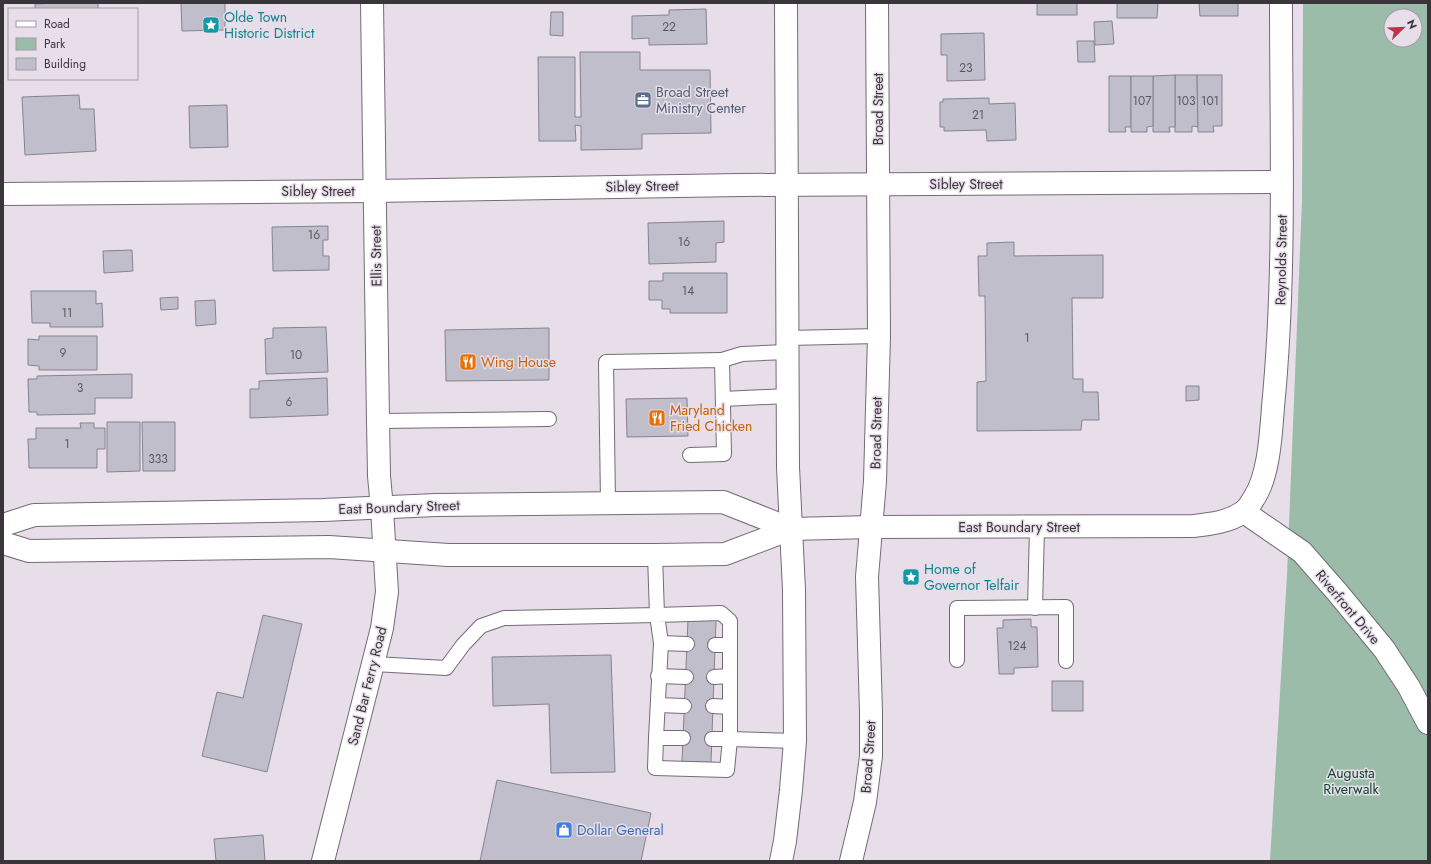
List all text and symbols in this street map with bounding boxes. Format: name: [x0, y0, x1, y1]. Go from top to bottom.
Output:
place label: Olde Town Historic District: [224, 7, 315, 43]
legend: [8, 8, 138, 80]
north arrow: [1383, 8, 1423, 48]
text: Road: [44, 15, 70, 33]
place icon: Olde Town Historic District: [201, 15, 221, 35]
text: N: [1403, 17, 1421, 31]
house number: 22: [662, 18, 676, 36]
text: Park: [44, 35, 66, 53]
text: Building: [44, 55, 86, 73]
house number: 23: [959, 59, 973, 77]
street label: Broad Street: [868, 72, 888, 145]
place label: Broad Street Ministry Center: [656, 82, 746, 118]
office icon: Broad Street Ministry Center: [633, 90, 653, 110]
house number: 107: [1133, 92, 1152, 110]
house number: 103: [1176, 92, 1196, 110]
house number: 101: [1201, 92, 1219, 110]
house number: 21: [972, 106, 984, 124]
street label: Sibley Street: [929, 174, 1003, 194]
street label: Sibley Street: [605, 175, 679, 197]
street label: Sibley Street: [281, 181, 355, 201]
street label: Reynolds Street: [1270, 214, 1292, 305]
street label: Ellis Street: [365, 225, 387, 287]
house number: 16: [308, 226, 320, 244]
house number: 16: [678, 233, 690, 251]
house number: 14: [682, 282, 694, 300]
house number: 11: [62, 304, 72, 322]
house number: 1: [1024, 329, 1030, 347]
house number: 9: [60, 344, 67, 362]
house number: 10: [290, 346, 302, 364]
restaurant icon: Wing House: [458, 352, 478, 372]
place label: Wing House: [481, 352, 556, 372]
house number: 3: [77, 379, 84, 397]
house number: 6: [286, 393, 293, 411]
street label: Broad Street: [865, 396, 887, 469]
place label: Maryland Fried Chicken: [670, 400, 752, 436]
restaurant icon: Maryland Fried Chicken: [647, 408, 667, 428]
house number: 1: [64, 435, 70, 453]
house number: 333: [148, 450, 168, 468]
street label: East Boundary Street: [338, 495, 461, 519]
street label: East Boundary Street: [958, 517, 1080, 537]
place label: Home of Governor Telfair: [924, 559, 1019, 595]
street label: Riverfront Drive: [1311, 565, 1385, 649]
place icon: Home of Governor Telfair: [901, 567, 921, 587]
street label: Sand Bar Ferry Road: [343, 624, 391, 748]
house number: 124: [1007, 637, 1027, 655]
street label: Broad Street: [856, 720, 881, 794]
park label: Augusta Riverwalk: [1323, 763, 1380, 799]
shop icon: Dollar General: [554, 820, 574, 840]
place label: Dollar General: [577, 820, 664, 840]

